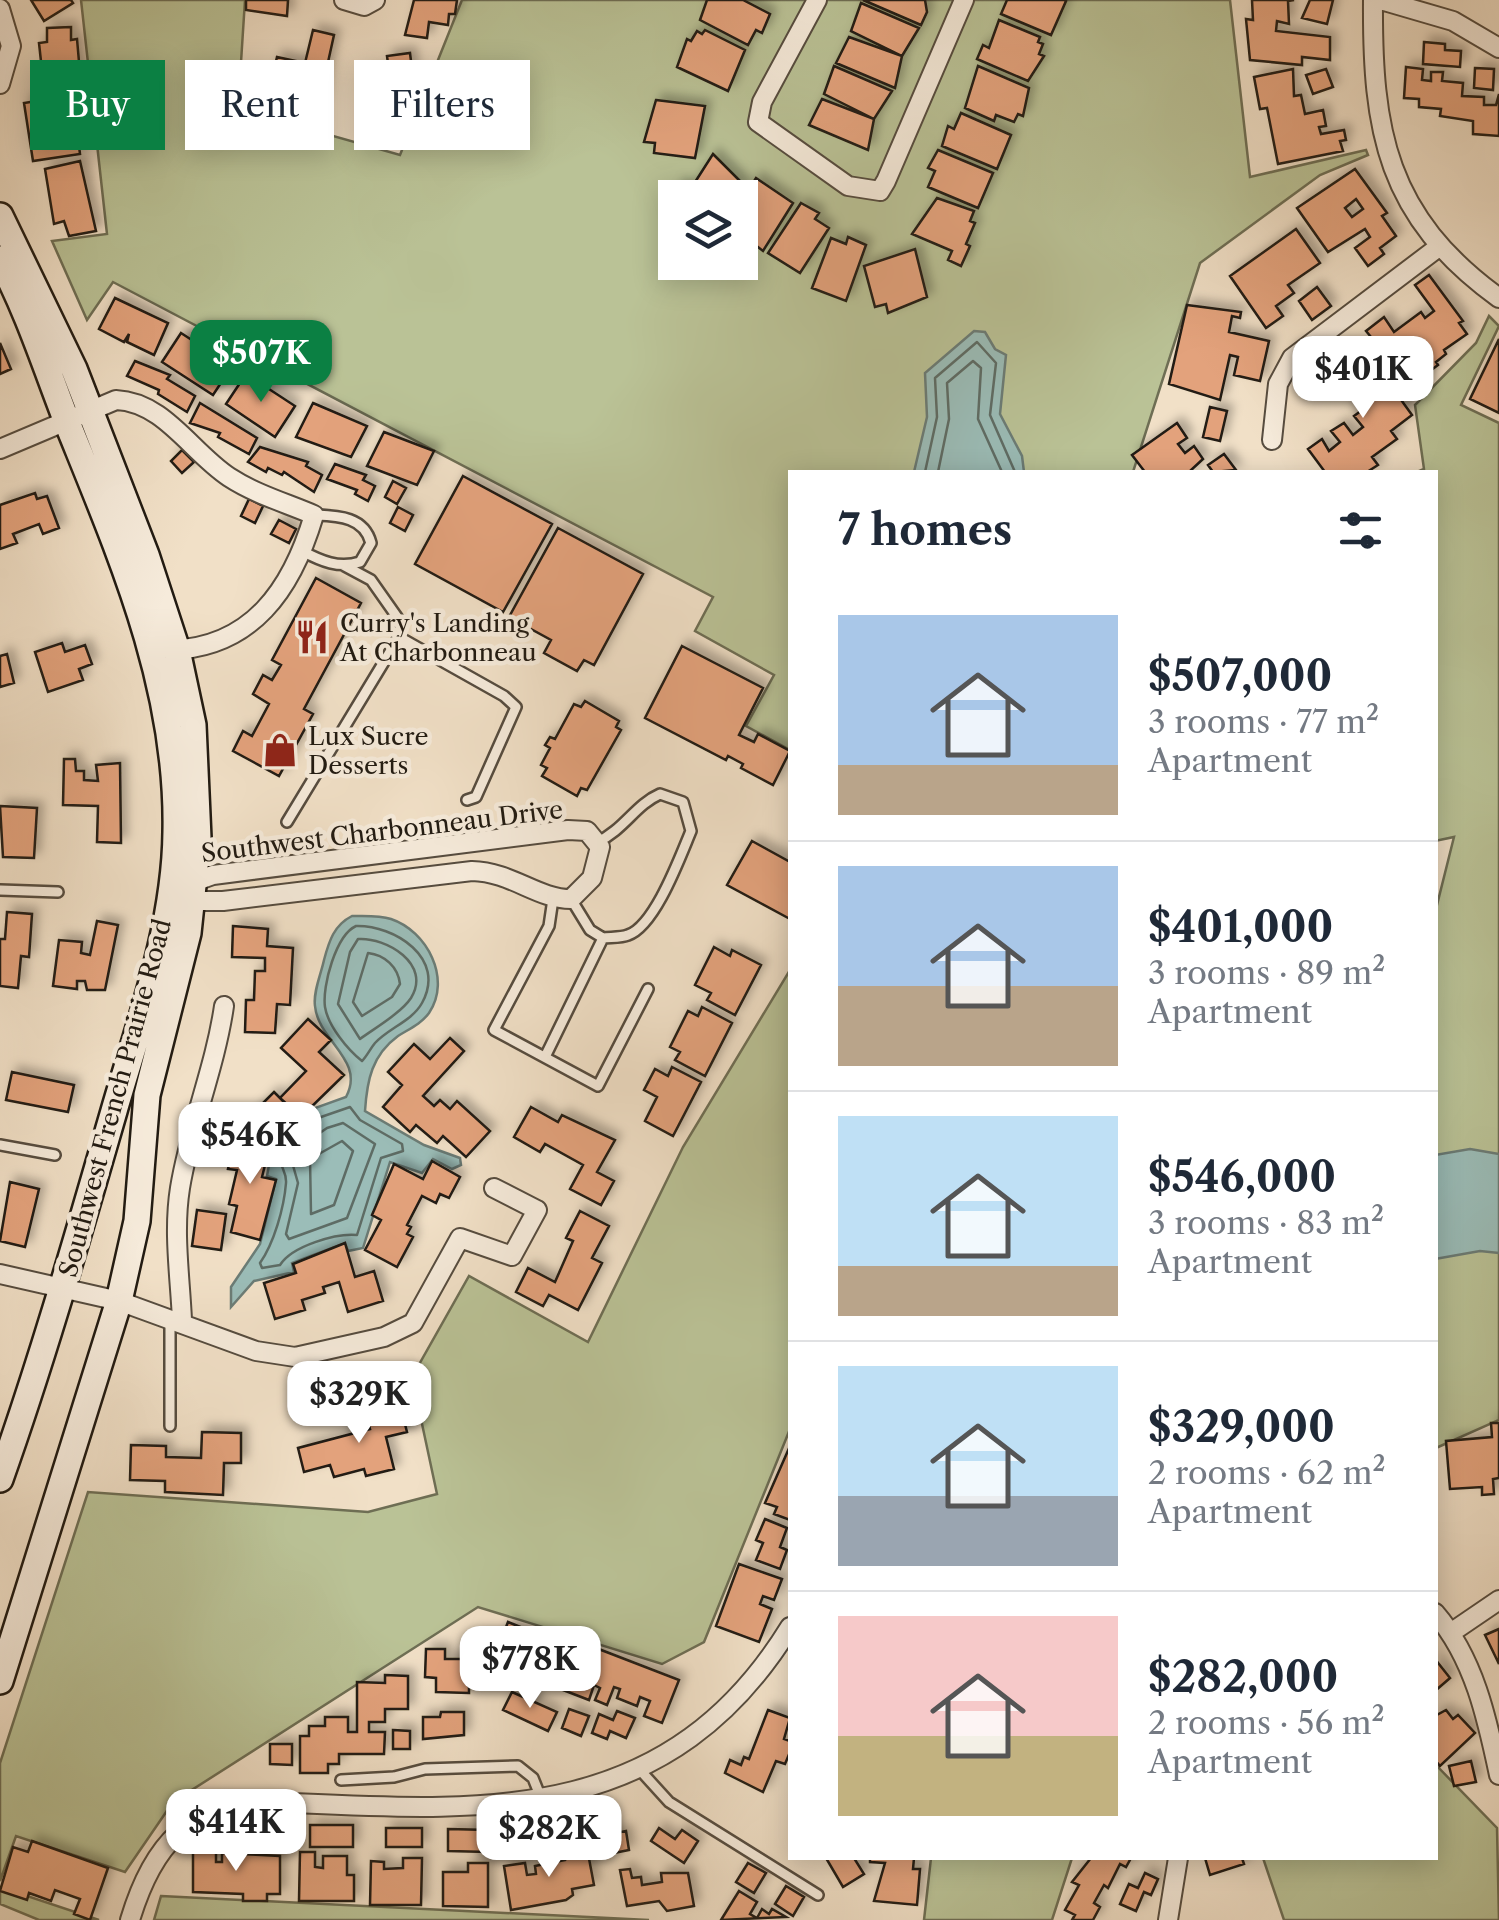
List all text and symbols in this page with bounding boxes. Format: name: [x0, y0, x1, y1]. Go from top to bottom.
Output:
chip: Buy: [30, 60, 165, 150]
chip: Rent: [185, 60, 334, 150]
chip: Filters: [354, 60, 530, 150]
map controls: [658, 180, 758, 280]
button: layers: [658, 180, 758, 280]
pin: $507K: [191, 320, 331, 405]
text: $507K: [212, 333, 310, 372]
pin: $401K: [1293, 336, 1433, 421]
text: $401K: [1314, 349, 1412, 388]
icon: filters: [1333, 503, 1388, 558]
text: 7 homes: [838, 504, 1012, 556]
place label: Curry's Landing At Charbonneau: [339, 608, 537, 668]
restaurant icon: Curry's Landing At Charbonneau: [293, 618, 331, 656]
text: $507,000: [1148, 650, 1332, 702]
icon: home: [918, 655, 1038, 775]
text: 3 rooms · 77 m²: [1148, 702, 1379, 741]
place label: Lux Sucre Desserts: [308, 721, 428, 781]
shop icon: Lux Sucre Desserts: [261, 731, 299, 769]
text: Apartment: [1148, 741, 1312, 780]
street label: Southwest Charbonneau Drive: [199, 794, 565, 869]
text: $401,000: [1148, 901, 1333, 953]
icon: home: [918, 906, 1038, 1026]
street label: Southwest French Prairie Road: [53, 916, 178, 1281]
text: 3 rooms · 89 m²: [1148, 953, 1385, 992]
text: Apartment: [1148, 992, 1312, 1031]
pin: $546K: [180, 1102, 320, 1187]
text: $546K: [200, 1115, 300, 1154]
text: $546,000: [1148, 1151, 1336, 1203]
icon: home: [918, 1156, 1038, 1276]
text: 3 rooms · 83 m²: [1148, 1203, 1384, 1242]
text: Apartment: [1148, 1242, 1312, 1281]
pin: $329K: [289, 1361, 429, 1446]
text: $329K: [309, 1374, 409, 1413]
text: $329,000: [1148, 1401, 1335, 1453]
icon: home: [918, 1406, 1038, 1526]
text: 2 rooms · 62 m²: [1148, 1453, 1386, 1492]
text: Apartment: [1148, 1492, 1312, 1531]
pin: $778K: [460, 1626, 600, 1711]
text: $778K: [482, 1639, 578, 1678]
text: $282,000: [1148, 1651, 1338, 1703]
icon: home: [918, 1656, 1038, 1776]
text: 2 rooms · 56 m²: [1148, 1703, 1385, 1742]
text: Apartment: [1148, 1742, 1312, 1781]
pin: $414K: [166, 1789, 306, 1874]
pin: $282K: [479, 1795, 619, 1880]
text: $414K: [188, 1802, 284, 1841]
text: $282K: [499, 1808, 599, 1847]

